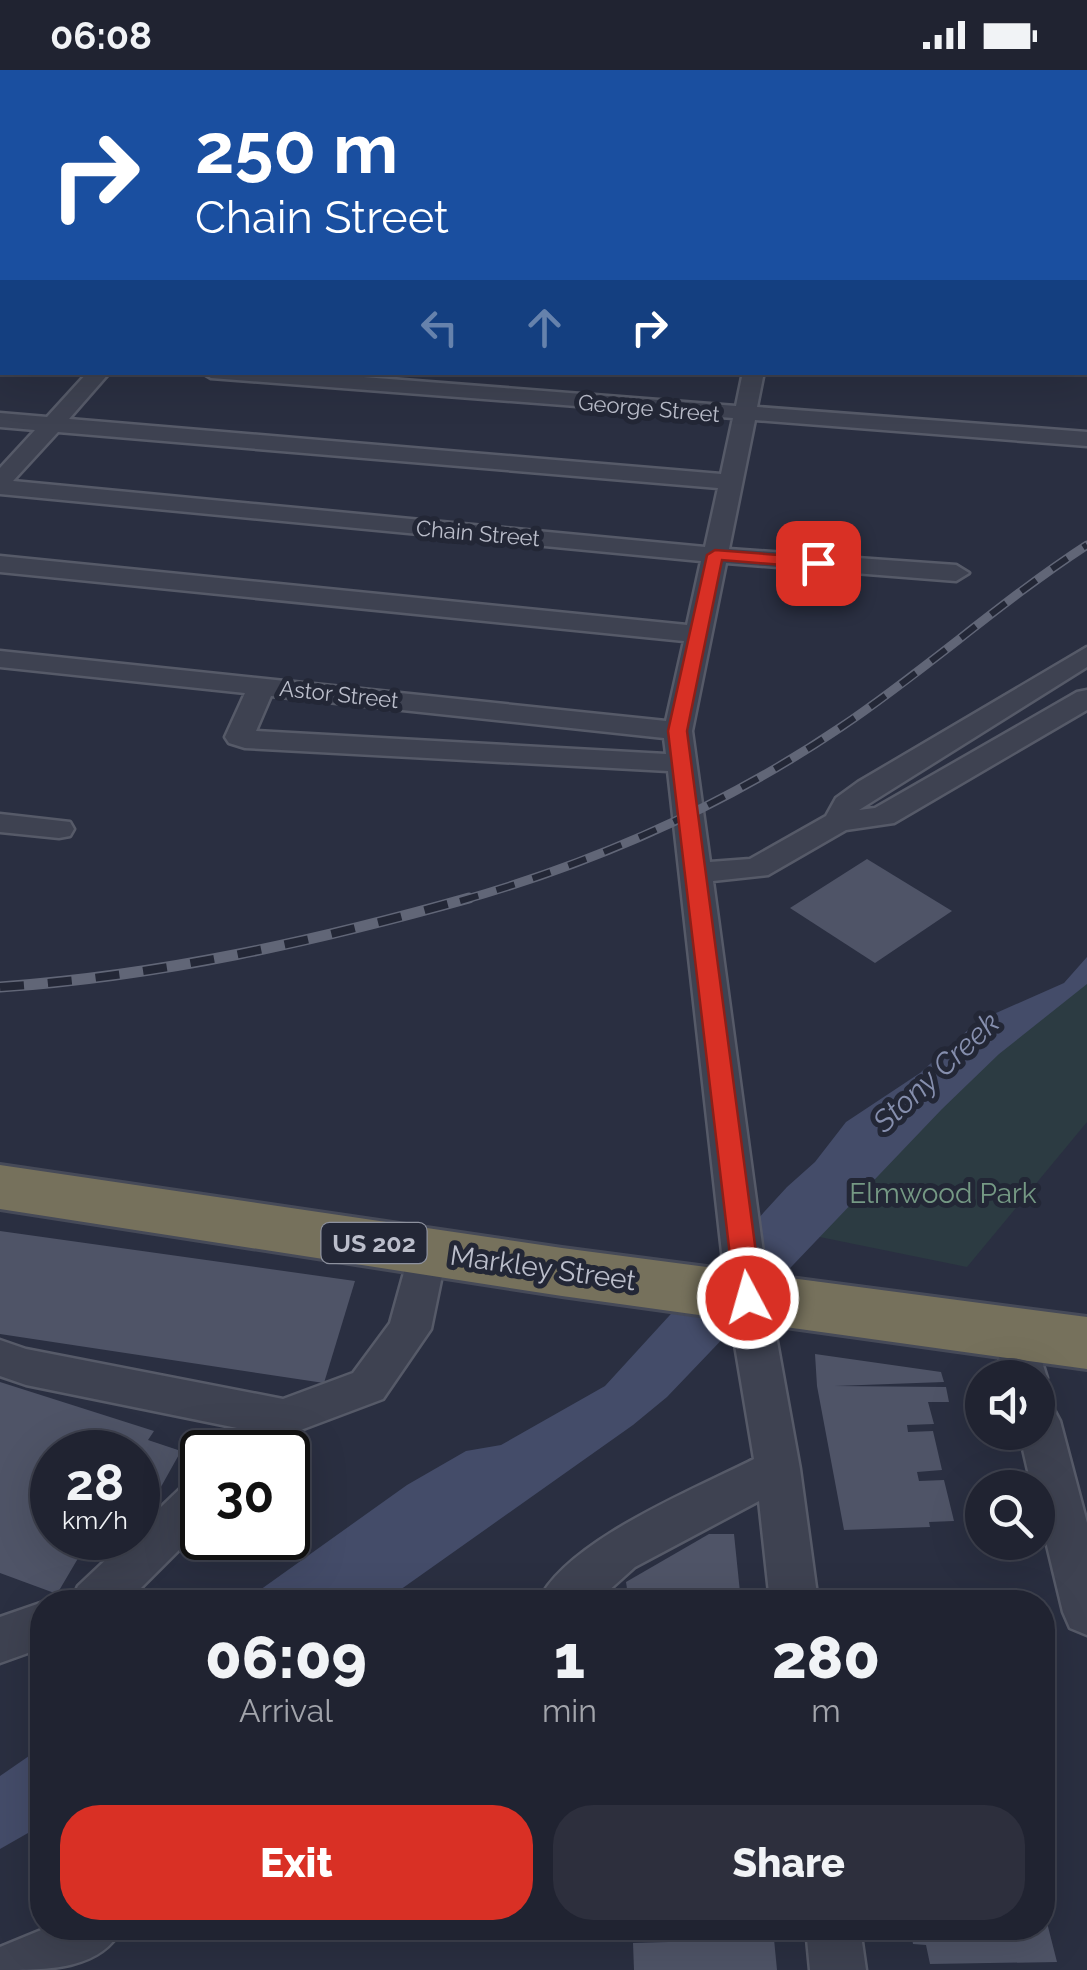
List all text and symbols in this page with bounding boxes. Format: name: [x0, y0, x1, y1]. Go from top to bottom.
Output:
text: 06:08: [50, 13, 152, 58]
text: 250 m: [195, 107, 398, 189]
icon: right: [30, 110, 160, 240]
text: Chain Street: [195, 191, 449, 244]
icon: left: [412, 300, 467, 355]
icon: ahead: [517, 300, 572, 355]
icon: right: [622, 300, 677, 355]
street label: George Street: [577, 389, 722, 427]
street label: Chain Street: [415, 515, 542, 551]
pin: [776, 521, 861, 606]
icon: arrive: [791, 536, 846, 591]
street label: Astor Street: [278, 675, 400, 713]
water label: Stony Creek: [865, 1005, 1006, 1140]
park label: Elmwood Park: [849, 1177, 1037, 1210]
road number: US 202: [322, 1223, 426, 1263]
street label: Markley Street: [448, 1239, 639, 1297]
position arrow: [696, 1246, 800, 1350]
map controls: [965, 1360, 1055, 1560]
button: sound: [965, 1360, 1055, 1450]
speed limit sign: 30: [180, 1430, 310, 1560]
text: 28: [66, 1453, 124, 1512]
button: search: [965, 1470, 1055, 1560]
text: km/h: [62, 1505, 128, 1535]
text: 06:09: [205, 1622, 367, 1692]
text: 1: [554, 1622, 585, 1692]
text: 280: [772, 1622, 880, 1692]
text: Arrival: [239, 1692, 333, 1729]
text: min: [542, 1692, 597, 1729]
text: m: [811, 1692, 841, 1729]
button: Exit: [60, 1805, 533, 1920]
button: Share: [553, 1805, 1025, 1920]

